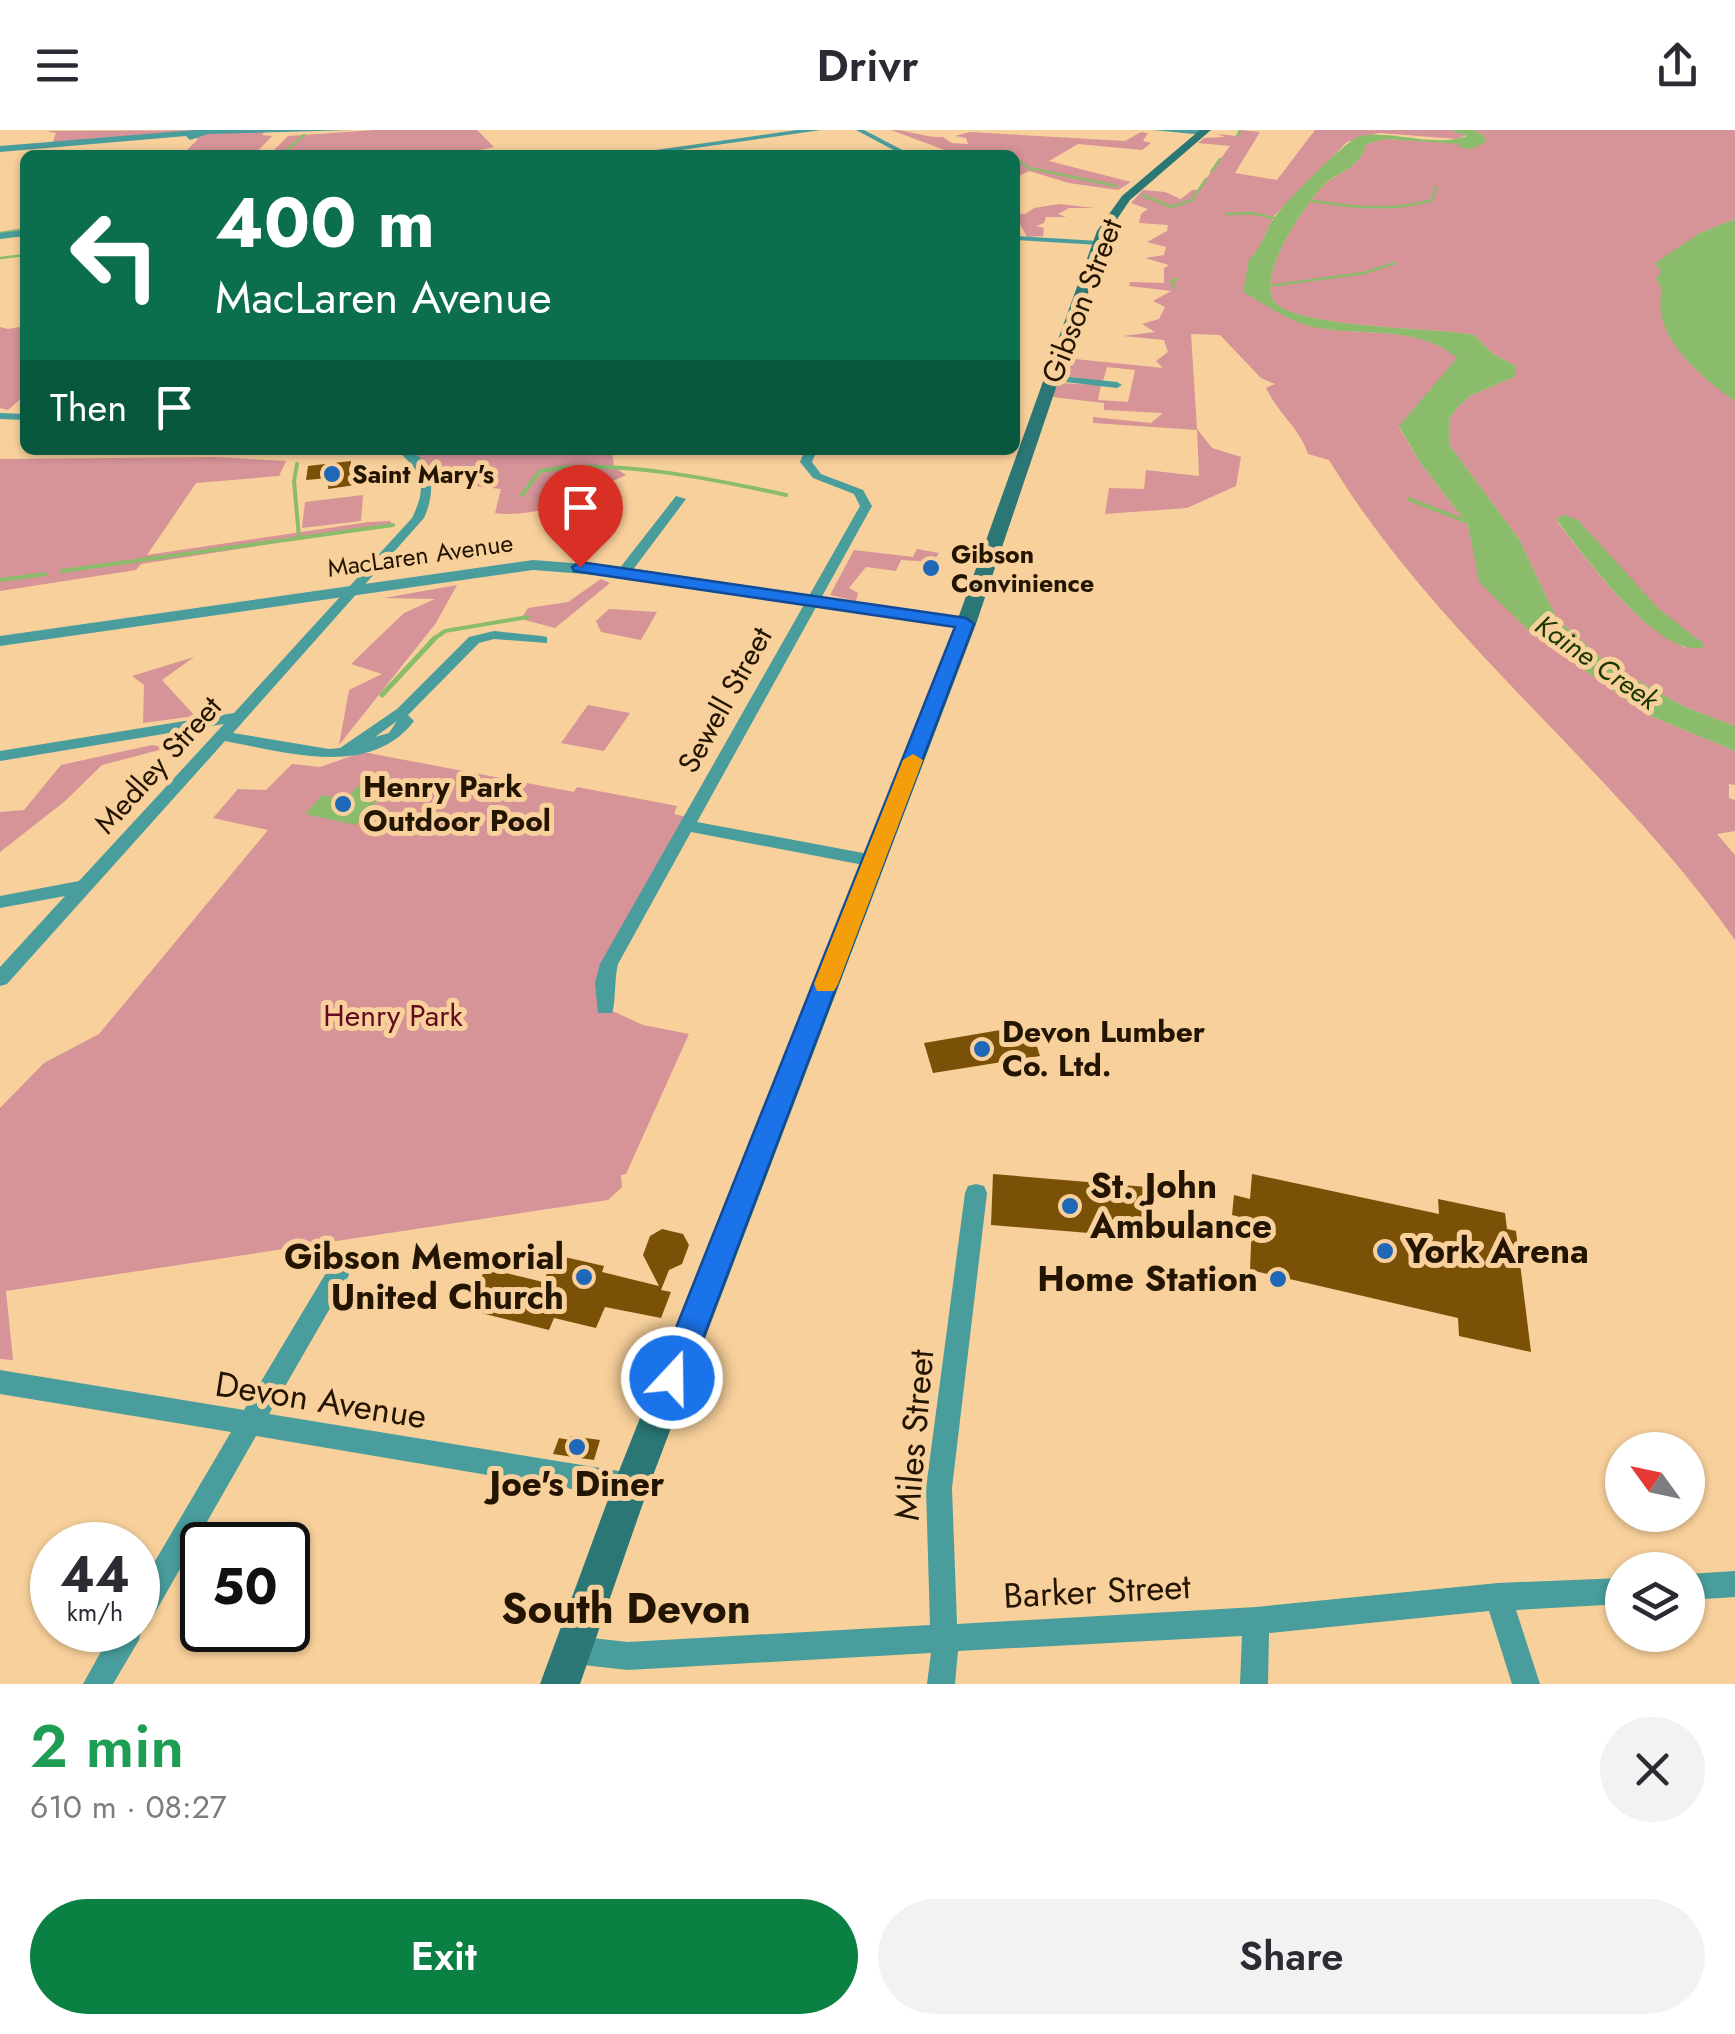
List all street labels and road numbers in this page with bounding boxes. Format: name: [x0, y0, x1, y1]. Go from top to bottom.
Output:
street label: Gibson Street: [1030, 212, 1133, 389]
street label: MacLaren Avenue: [325, 524, 515, 586]
street label: Sewell Street: [667, 618, 783, 781]
street label: Medley Street: [84, 686, 232, 843]
street label: Miles Street: [882, 1347, 946, 1523]
street label: Devon Avenue: [212, 1359, 430, 1441]
street label: Barker Street: [1002, 1561, 1192, 1621]

